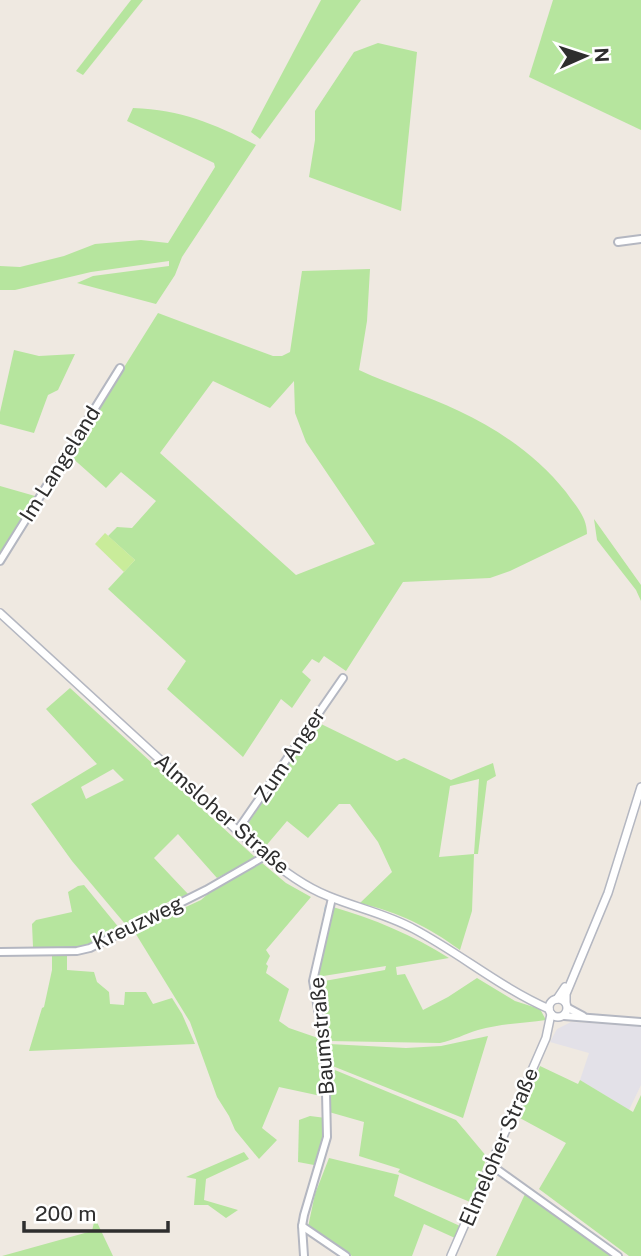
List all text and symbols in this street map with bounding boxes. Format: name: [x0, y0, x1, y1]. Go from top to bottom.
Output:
north arrow: [550, 21, 620, 91]
text: N: [591, 47, 613, 63]
street label: Im Langeland: [14, 401, 105, 526]
street label: Zum Anger: [249, 703, 330, 807]
street label: Almsloher Straße: [150, 748, 295, 879]
street label: Kreuzweg: [89, 890, 187, 955]
street label: Baumstraße: [304, 976, 339, 1096]
street label: Elmeloher Straße: [454, 1064, 543, 1230]
scale bar: [24, 1190, 168, 1234]
text: 200 m: [35, 1201, 96, 1226]

